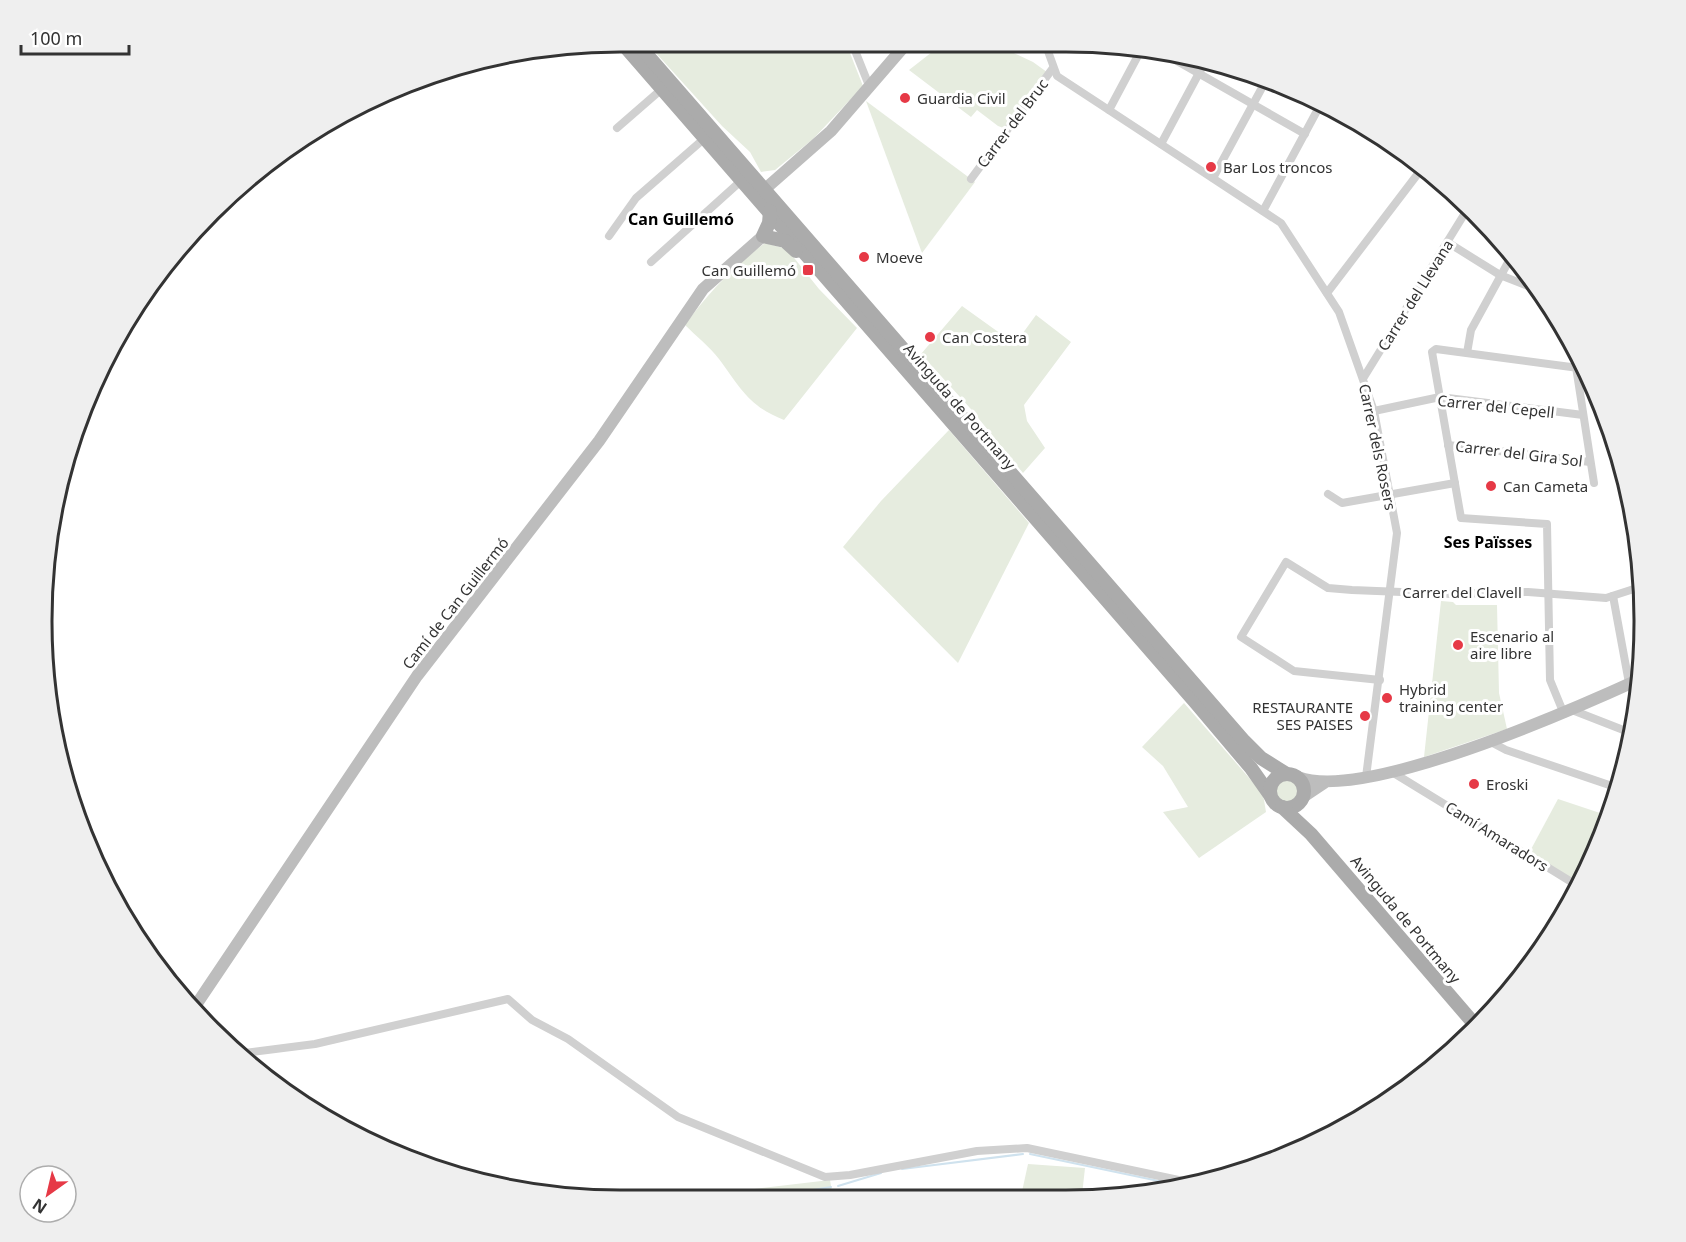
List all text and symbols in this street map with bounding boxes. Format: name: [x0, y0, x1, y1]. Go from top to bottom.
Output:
scale bar: [21, 18, 129, 56]
text: 100 m: [30, 26, 82, 50]
street label: Carrer del Bruc: [972, 74, 1052, 172]
place label: Guardia Civil: [917, 88, 1006, 108]
marker: Guardia Civil: [898, 91, 912, 105]
place label: Bar Los troncos: [1223, 157, 1332, 177]
marker: Bar Los troncos: [1204, 160, 1218, 174]
district label: Can Guillemó: [628, 208, 734, 230]
street label: Carrer del Llevana: [1373, 236, 1457, 354]
place label: Moeve: [876, 247, 923, 267]
marker: Moeve: [857, 250, 871, 264]
place label: Can Guillemó: [702, 260, 796, 280]
marker: Can Guillemó: [801, 263, 815, 277]
place label: Can Costera: [942, 327, 1027, 347]
marker: Can Costera: [923, 330, 937, 344]
street label: Avinguda de Portmany: [900, 339, 1021, 474]
street label: Carrer dels Rosers: [1355, 382, 1401, 512]
street label: Carrer del Cepell: [1437, 390, 1555, 422]
street label: Carrer del Gira Sol: [1454, 435, 1584, 471]
place label: Can Cameta: [1503, 476, 1588, 496]
marker: Can Cameta: [1484, 479, 1498, 493]
district label: Ses Païsses: [1444, 531, 1532, 553]
street label: Camí de Can Guillermó: [397, 533, 513, 673]
street label: Carrer del Clavell: [1402, 582, 1522, 602]
place label: Escenario al aire libre: [1470, 626, 1554, 663]
marker: Escenario al aire libre: [1451, 638, 1465, 652]
place label: Hybrid training center: [1399, 679, 1503, 716]
marker: Hybrid training center: [1380, 691, 1394, 705]
place label: RESTAURANTE SES PAISES: [1252, 697, 1353, 734]
marker: RESTAURANTE SES PAISES: [1358, 709, 1372, 723]
place label: Eroski: [1486, 774, 1528, 794]
marker: Eroski: [1467, 777, 1481, 791]
street label: Camí Amaradors: [1442, 796, 1552, 876]
street label: Avinguda de Portmany: [1347, 851, 1466, 987]
north arrow: [18, 1164, 78, 1224]
text: N: [28, 1194, 51, 1219]

